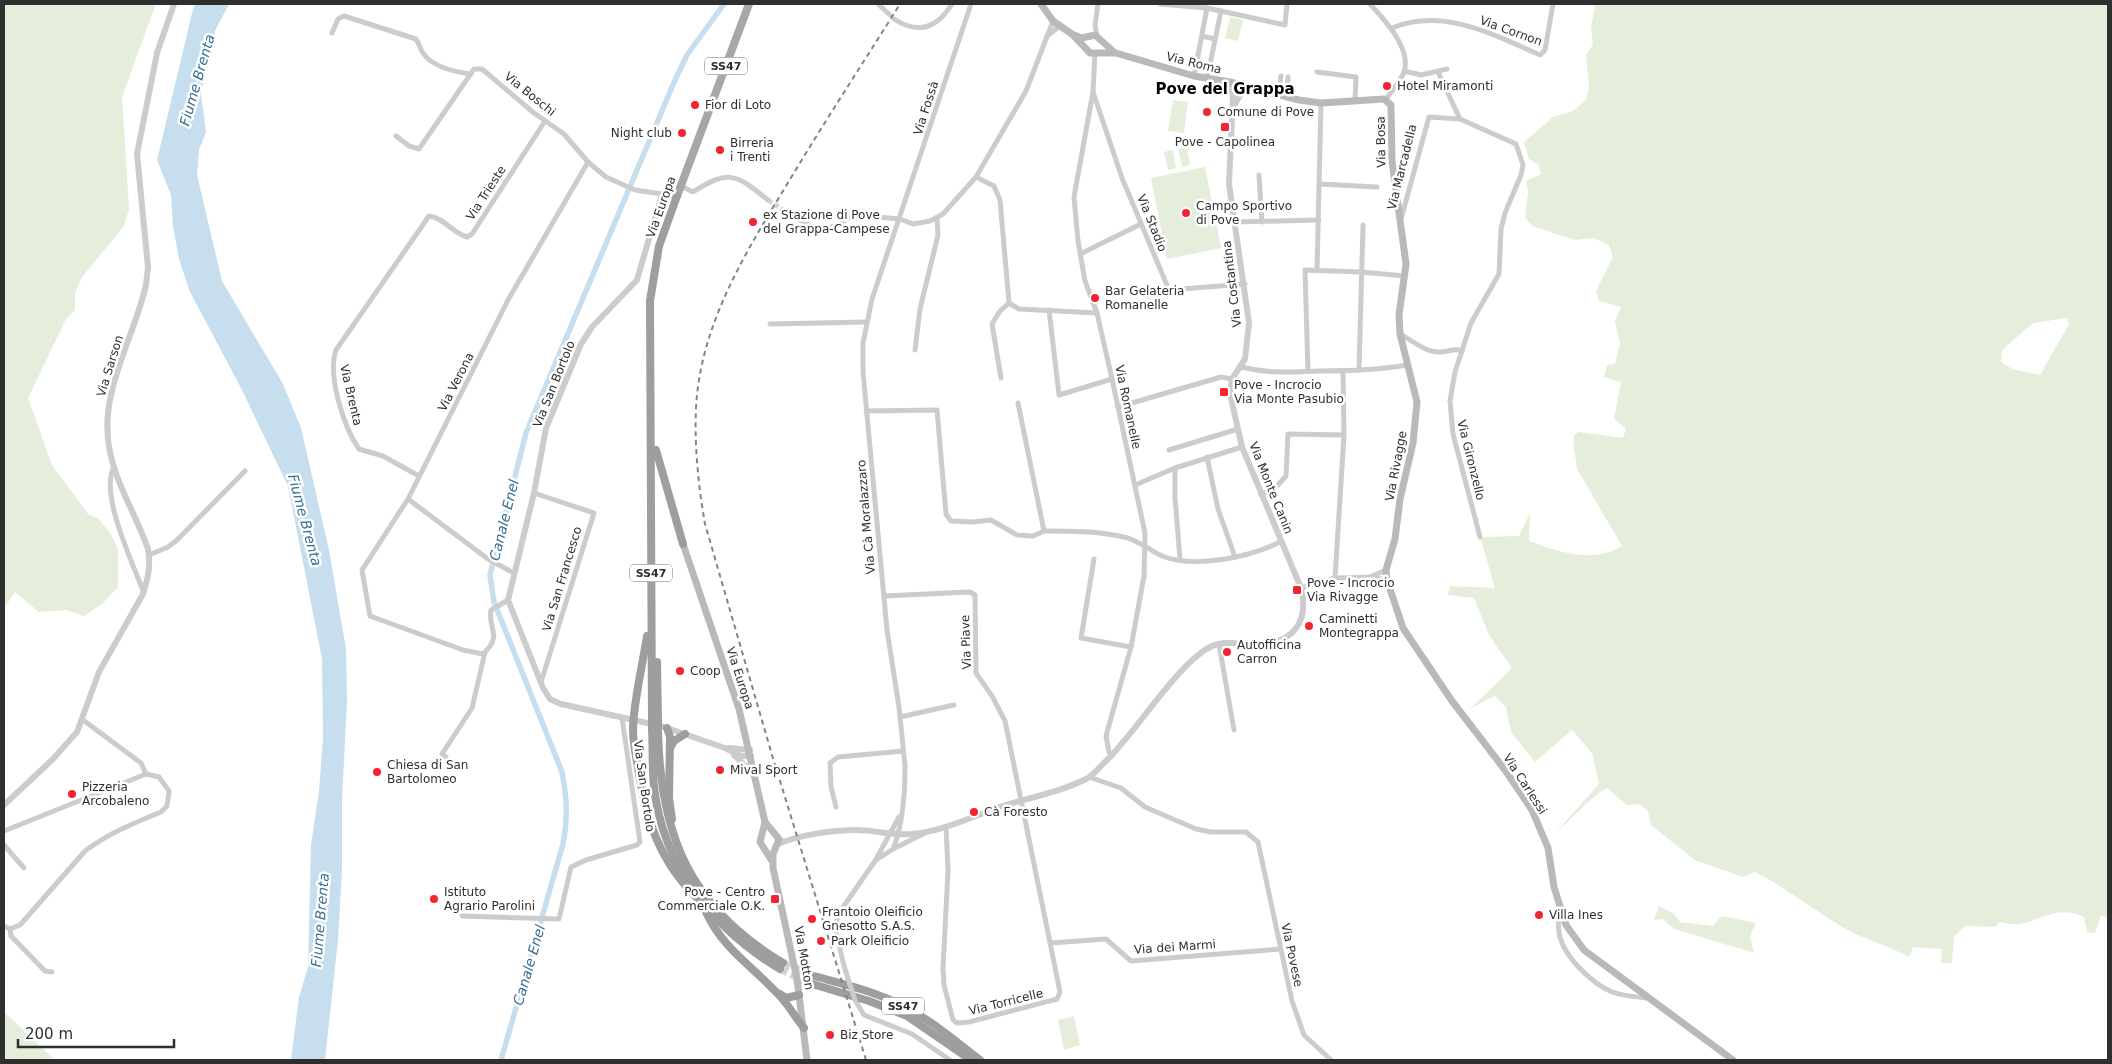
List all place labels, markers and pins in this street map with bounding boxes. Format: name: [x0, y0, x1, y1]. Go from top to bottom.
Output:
place label: Hotel Miramonti: [1397, 79, 1493, 93]
marker: Hotel Miramonti: [1381, 80, 1393, 92]
place label: Fior di Loto: [705, 98, 771, 112]
marker: Fior di Loto: [689, 99, 701, 111]
place label: Comune di Pove: [1217, 105, 1314, 119]
marker: Comune di Pove: [1201, 106, 1213, 118]
marker: Pove - Capolinea: [1219, 121, 1231, 133]
place label: Night club: [611, 126, 672, 140]
marker: Night club: [676, 127, 688, 139]
place label: Pove - Capolinea: [1175, 135, 1275, 149]
place label: Birreria i Trenti: [730, 136, 774, 164]
marker: Birreria i Trenti: [714, 144, 726, 156]
place label: Campo Sportivo di Pove: [1196, 199, 1292, 227]
marker: Campo Sportivo di Pove: [1180, 207, 1192, 219]
place label: ex Stazione di Pove del Grappa-Campese: [763, 208, 890, 236]
marker: ex Stazione di Pove del Grappa-Campese: [747, 216, 759, 228]
place label: Bar Gelateria Romanelle: [1105, 284, 1184, 312]
marker: Bar Gelateria Romanelle: [1089, 292, 1101, 304]
place label: Pove - Incrocio Via Monte Pasubio: [1234, 378, 1344, 406]
marker: Pove - Incrocio Via Monte Pasubio: [1218, 386, 1230, 398]
place label: Pove - Incrocio Via Rivagge: [1307, 576, 1395, 604]
marker: Pove - Incrocio Via Rivagge: [1291, 584, 1303, 596]
place label: Caminetti Montegrappa: [1319, 612, 1399, 640]
marker: Caminetti Montegrappa: [1303, 620, 1315, 632]
place label: Autofficina Carron: [1237, 638, 1301, 666]
marker: Autofficina Carron: [1221, 646, 1233, 658]
place label: Coop: [690, 664, 721, 678]
marker: Coop: [674, 665, 686, 677]
place label: Chiesa di San Bartolomeo: [387, 758, 468, 786]
place label: Mival Sport: [730, 763, 798, 777]
marker: Mival Sport: [714, 764, 726, 776]
marker: Chiesa di San Bartolomeo: [371, 766, 383, 778]
place label: Pizzeria Arcobaleno: [82, 780, 149, 808]
marker: Pizzeria Arcobaleno: [66, 788, 78, 800]
place label: Cà Foresto: [984, 805, 1048, 819]
marker: Cà Foresto: [968, 806, 980, 818]
place label: Istituto Agrario Parolini: [444, 885, 535, 913]
place label: Pove - Centro Commerciale O.K.: [658, 885, 765, 913]
marker: Istituto Agrario Parolini: [428, 893, 440, 905]
marker: Pove - Centro Commerciale O.K.: [769, 893, 781, 905]
place label: Frantoio Oleificio Gnesotto S.A.S.: [822, 905, 923, 933]
place label: Villa Ines: [1549, 908, 1603, 922]
marker: Villa Ines: [1533, 909, 1545, 921]
marker: Frantoio Oleificio Gnesotto S.A.S.: [806, 913, 818, 925]
place label: Park Oleificio: [831, 934, 909, 948]
marker: Park Oleificio: [815, 935, 827, 947]
place label: Biz Store: [840, 1028, 893, 1042]
marker: Biz Store: [824, 1029, 836, 1041]

